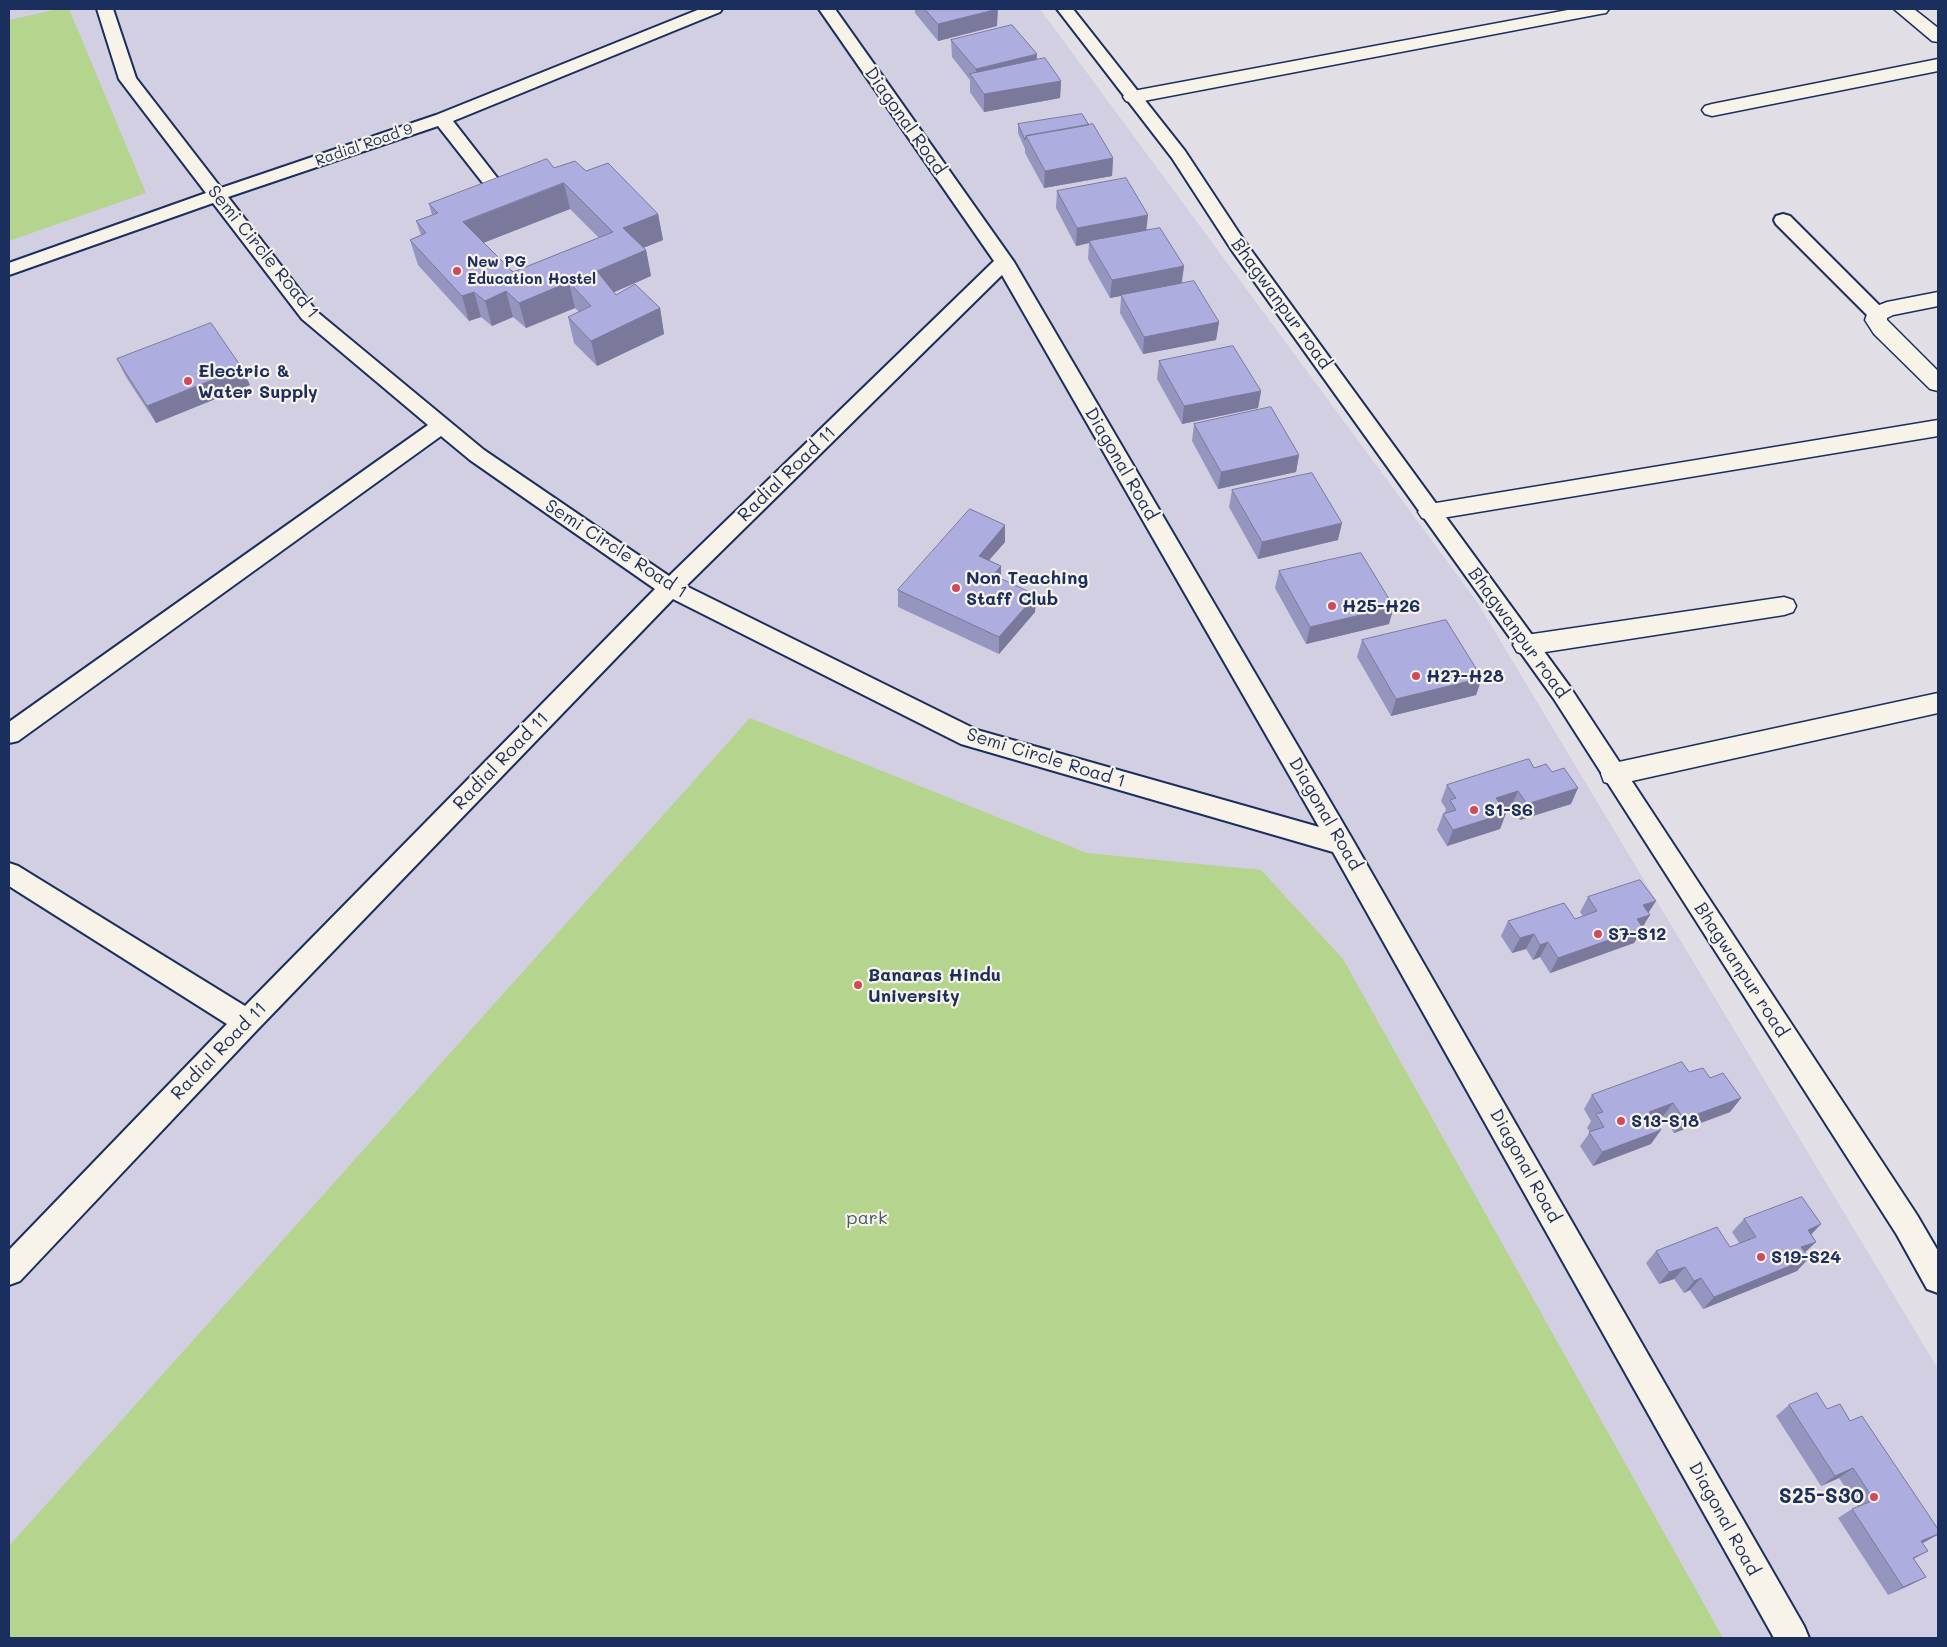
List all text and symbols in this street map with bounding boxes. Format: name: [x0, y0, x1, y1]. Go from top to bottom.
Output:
street label: Diagonal Road: [860, 63, 950, 179]
street label: Radial Road 9: [313, 120, 415, 170]
street label: Semi Circle Road 1: [203, 181, 323, 323]
street label: Bhagwanpur road: [1226, 234, 1336, 374]
place label: New PG Education Hostel: [467, 253, 596, 288]
marker: New PG Education Hostel: [451, 265, 463, 277]
place label: Electric & Water Supply: [198, 360, 318, 402]
marker: Electric & Water Supply: [182, 375, 194, 387]
street label: Diagonal Road: [1080, 404, 1162, 524]
street label: Radial Road 11: [734, 422, 840, 526]
street label: Semi Circle Road 1: [541, 495, 691, 603]
street label: Bhagwanpur road: [1463, 563, 1573, 703]
place label: Non Teaching Staff Club: [966, 567, 1088, 610]
marker: Non Teaching Staff Club: [950, 582, 962, 594]
place label: H25-H26: [1342, 595, 1420, 617]
marker: H25-H26: [1326, 600, 1338, 612]
place label: H27-H28: [1426, 665, 1504, 687]
marker: H27-H28: [1410, 670, 1422, 682]
street label: Radial Road 11: [449, 708, 553, 814]
street label: Semi Circle Road 1: [964, 724, 1128, 792]
street label: Diagonal Road: [1284, 754, 1366, 874]
place label: S1-S6: [1484, 799, 1533, 821]
marker: S1-S6: [1468, 804, 1480, 816]
street label: Bhagwanpur road: [1689, 899, 1793, 1041]
place label: S7-S12: [1608, 923, 1666, 945]
marker: S7-S12: [1592, 928, 1604, 940]
place label: Banaras Hindu University: [868, 964, 1001, 1006]
marker: Banaras Hindu University: [852, 979, 864, 991]
street label: Radial Road 11: [167, 998, 271, 1104]
street label: Diagonal Road: [1485, 1105, 1565, 1227]
place label: S13-S18: [1631, 1110, 1699, 1132]
marker: S13-S18: [1615, 1115, 1627, 1127]
park label: park: [847, 1207, 887, 1229]
place label: S19-S24: [1771, 1246, 1841, 1268]
marker: S19-S24: [1755, 1251, 1767, 1263]
street label: Diagonal Road: [1684, 1458, 1764, 1580]
place label: S25-S30: [1779, 1484, 1864, 1510]
marker: S25-S30: [1868, 1491, 1880, 1503]

